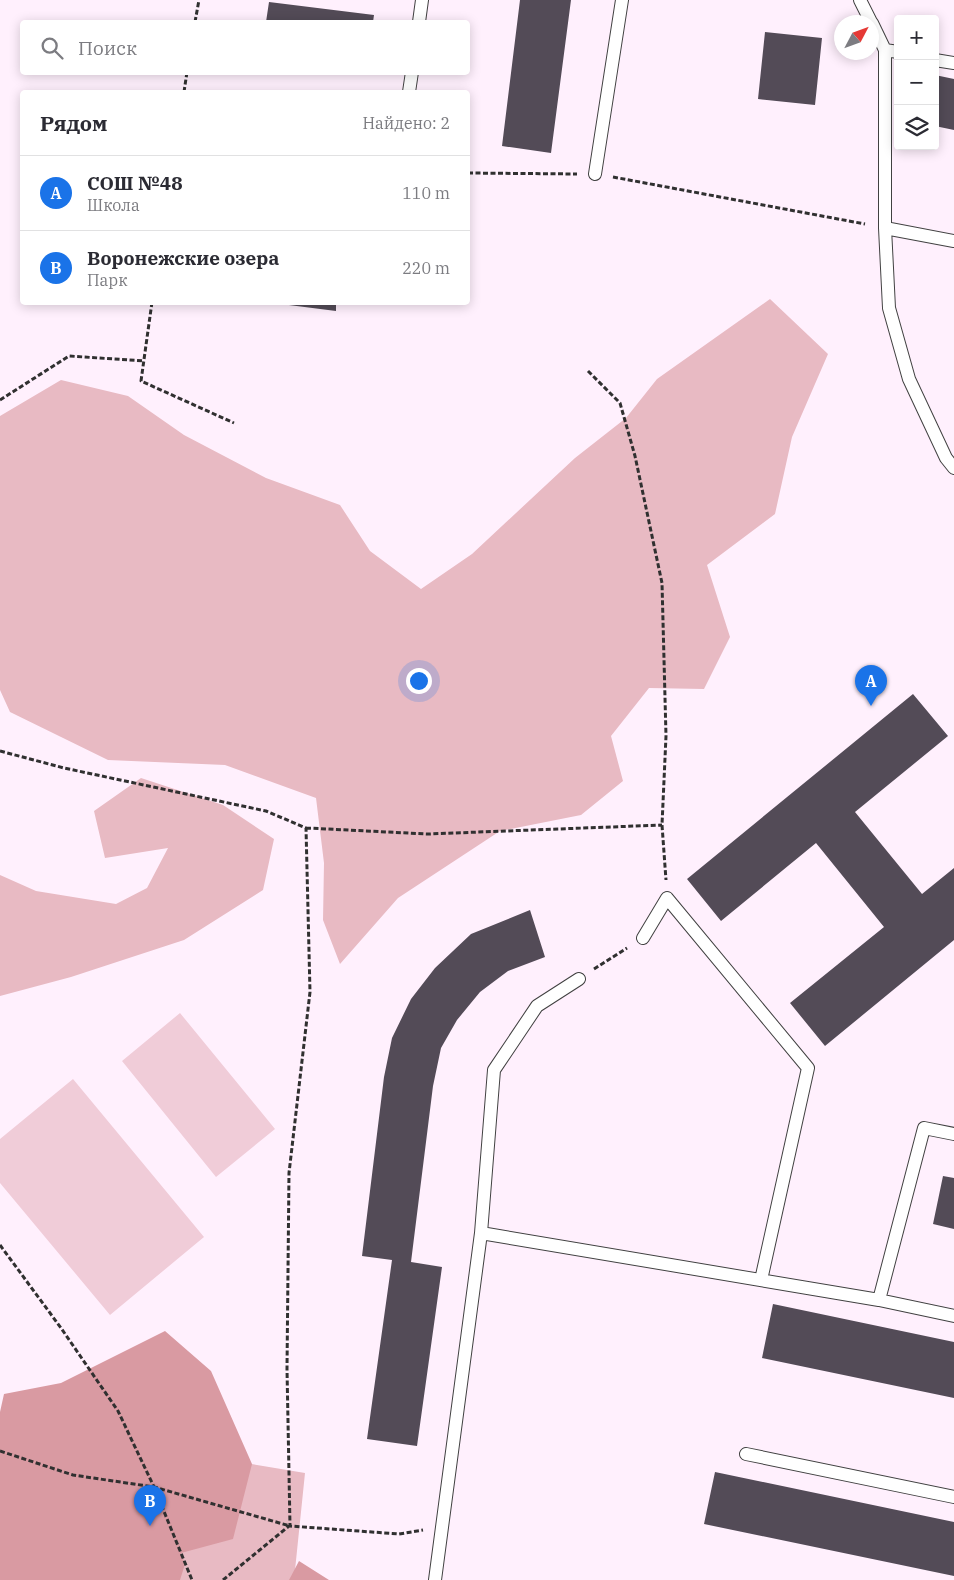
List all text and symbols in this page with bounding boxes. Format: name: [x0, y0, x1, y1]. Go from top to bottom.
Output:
north arrow: [834, 15, 879, 60]
map controls: [894, 15, 939, 150]
button: +: [894, 15, 939, 60]
search box: [20, 20, 470, 75]
icon: search: [38, 34, 66, 62]
text: Поиск: [78, 36, 137, 60]
button: −: [894, 60, 939, 105]
button: layers: [894, 105, 939, 150]
text: Рядом: [40, 109, 108, 137]
text: Найдено: 2: [362, 113, 450, 133]
text: СОШ №48: [87, 171, 183, 195]
text: A: [50, 183, 62, 203]
text: 110 m: [402, 183, 450, 203]
text: Школа: [87, 195, 140, 215]
text: Воронежские озера: [87, 246, 279, 270]
text: B: [50, 258, 62, 278]
text: 220 m: [402, 258, 450, 278]
text: Парк: [87, 270, 127, 290]
pin: A: [855, 665, 887, 706]
your location: [406, 668, 432, 694]
pin: B: [134, 1485, 166, 1526]

